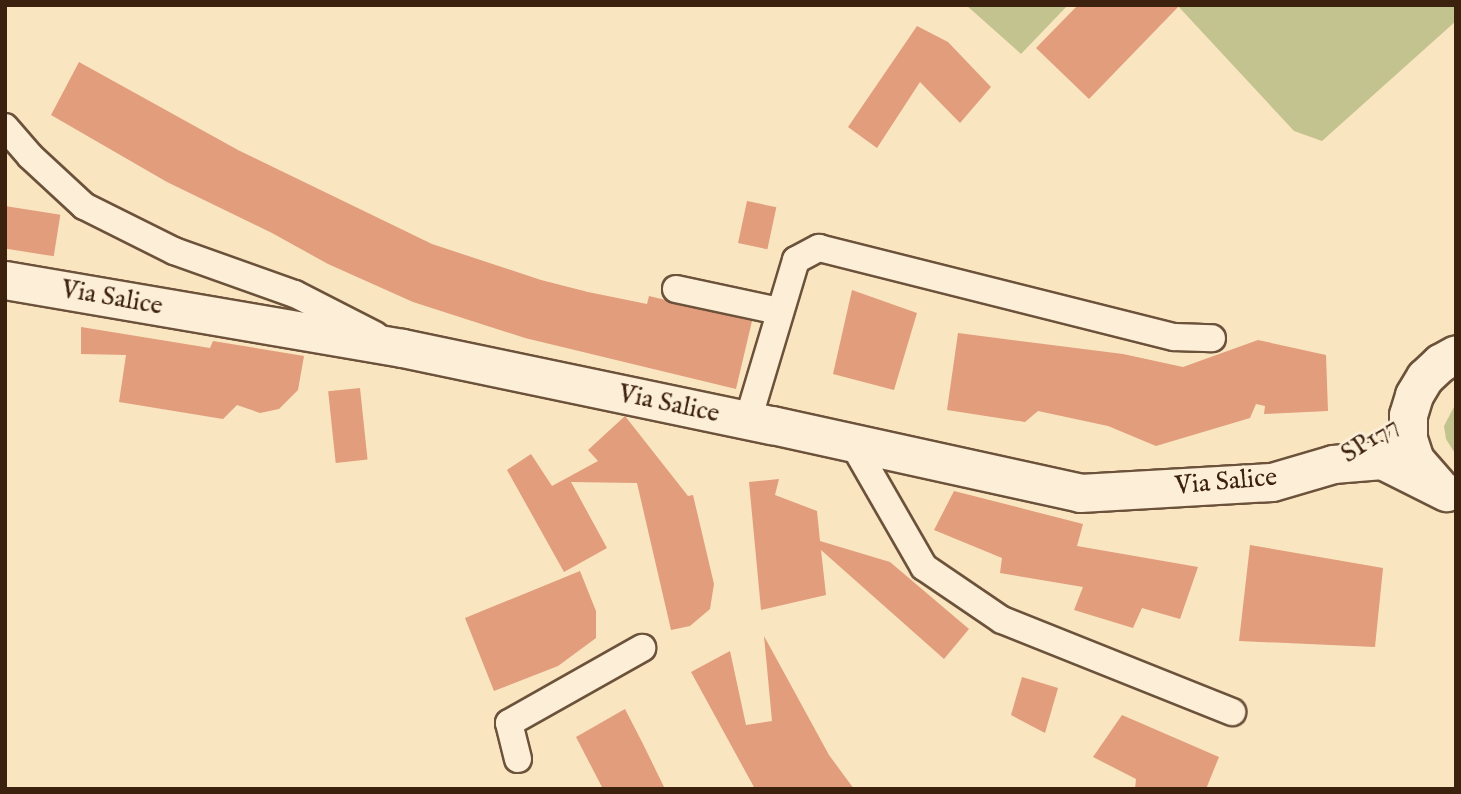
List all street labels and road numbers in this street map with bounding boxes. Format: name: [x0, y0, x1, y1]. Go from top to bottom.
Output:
street label: Via Salice: [59, 274, 165, 322]
street label: Via Salice: [616, 378, 722, 430]
street label: SP177: [1335, 410, 1405, 470]
street label: Via Salice: [1174, 462, 1278, 502]

